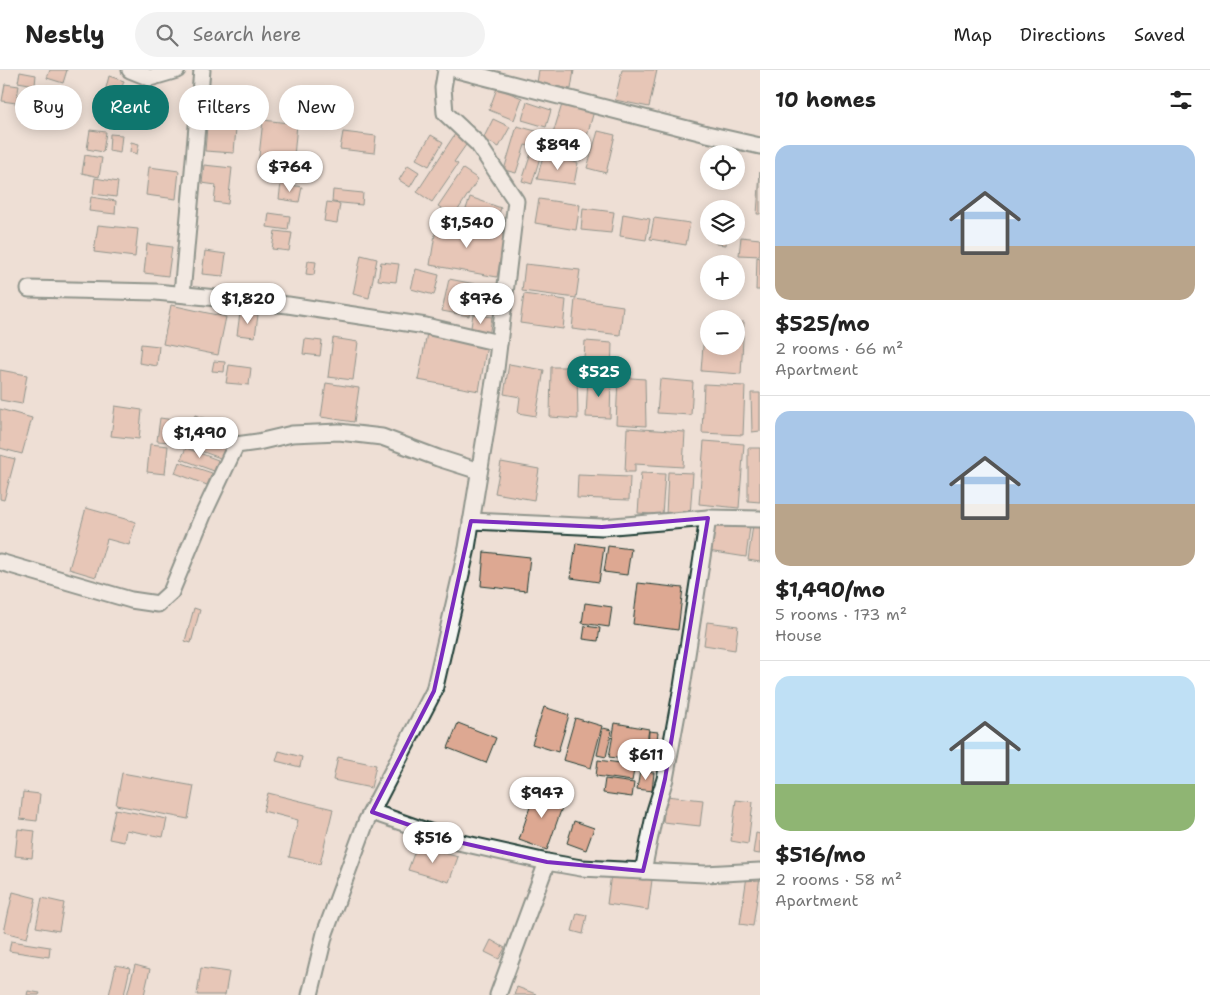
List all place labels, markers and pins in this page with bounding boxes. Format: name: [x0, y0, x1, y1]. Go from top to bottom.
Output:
pin: $894: [528, 128, 588, 171]
pin: $764: [260, 150, 320, 193]
pin: $1,540: [426, 206, 508, 249]
pin: $1,820: [207, 282, 289, 325]
pin: $976: [451, 282, 511, 325]
pin: $525: [569, 356, 629, 398]
pin: $1,490: [159, 416, 241, 459]
pin: $611: [616, 738, 676, 781]
pin: $947: [512, 776, 572, 819]
pin: $516: [403, 822, 463, 864]

